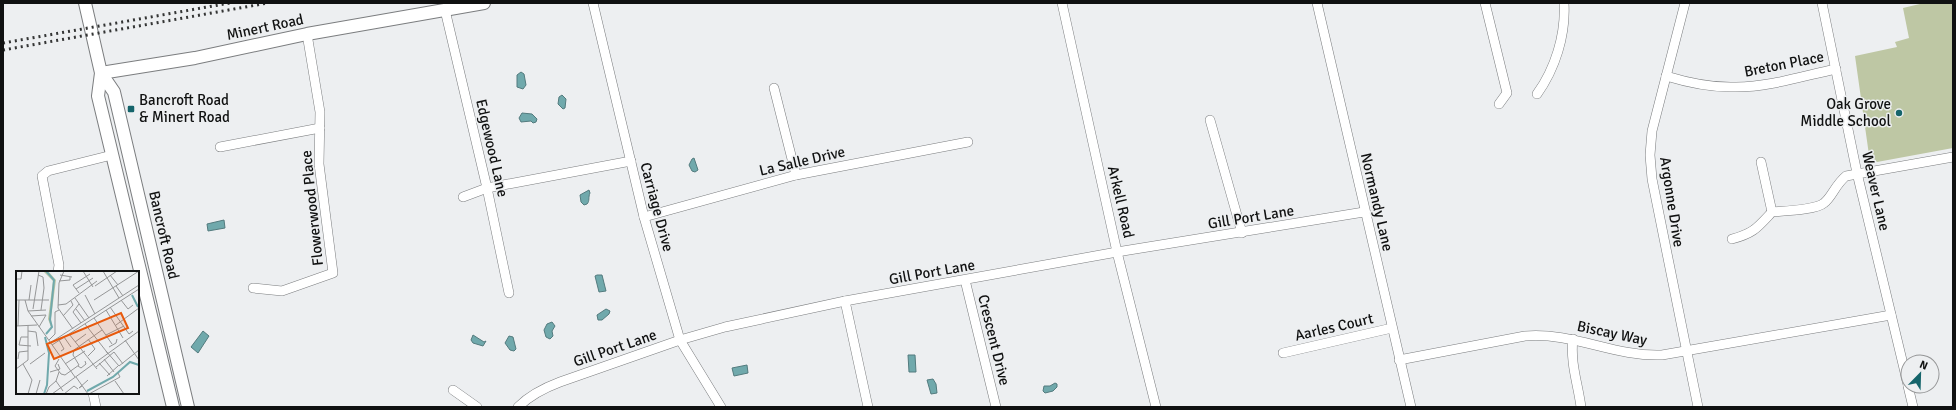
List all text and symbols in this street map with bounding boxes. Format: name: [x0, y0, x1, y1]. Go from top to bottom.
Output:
street label: Minert Road: [225, 10, 305, 44]
street label: Breton Place: [1743, 47, 1825, 81]
place label: Bancroft Road & Minert Road: [139, 91, 230, 126]
place label: Oak Grove Middle School: [1800, 95, 1891, 130]
street label: Edgewood Lane: [472, 97, 512, 199]
marker: Bancroft Road & Minert Road: [126, 104, 136, 114]
marker: Oak Grove Middle School: [1894, 108, 1904, 118]
street label: La Salle Drive: [757, 142, 847, 180]
street label: Flowerwood Place: [297, 149, 327, 267]
street label: Weaver Lane: [1858, 150, 1894, 232]
street label: Normandy Lane: [1357, 151, 1397, 253]
street label: Argonne Drive: [1656, 156, 1688, 248]
street label: Carriage Drive: [636, 160, 678, 254]
street label: Arkell Road: [1104, 164, 1138, 240]
street label: Bancroft Road: [145, 189, 183, 281]
street label: Gill Port Lane: [1207, 201, 1295, 233]
street label: Gill Port Lane: [888, 256, 976, 288]
inset map: [16, 271, 139, 394]
street label: Crescent Drive: [974, 293, 1014, 387]
street label: Aarles Court: [1293, 309, 1375, 345]
street label: Biscay Way: [1575, 317, 1649, 349]
street label: Gill Port Lane: [571, 325, 659, 371]
north arrow: [1900, 354, 1940, 394]
text: N: [1918, 358, 1930, 373]

